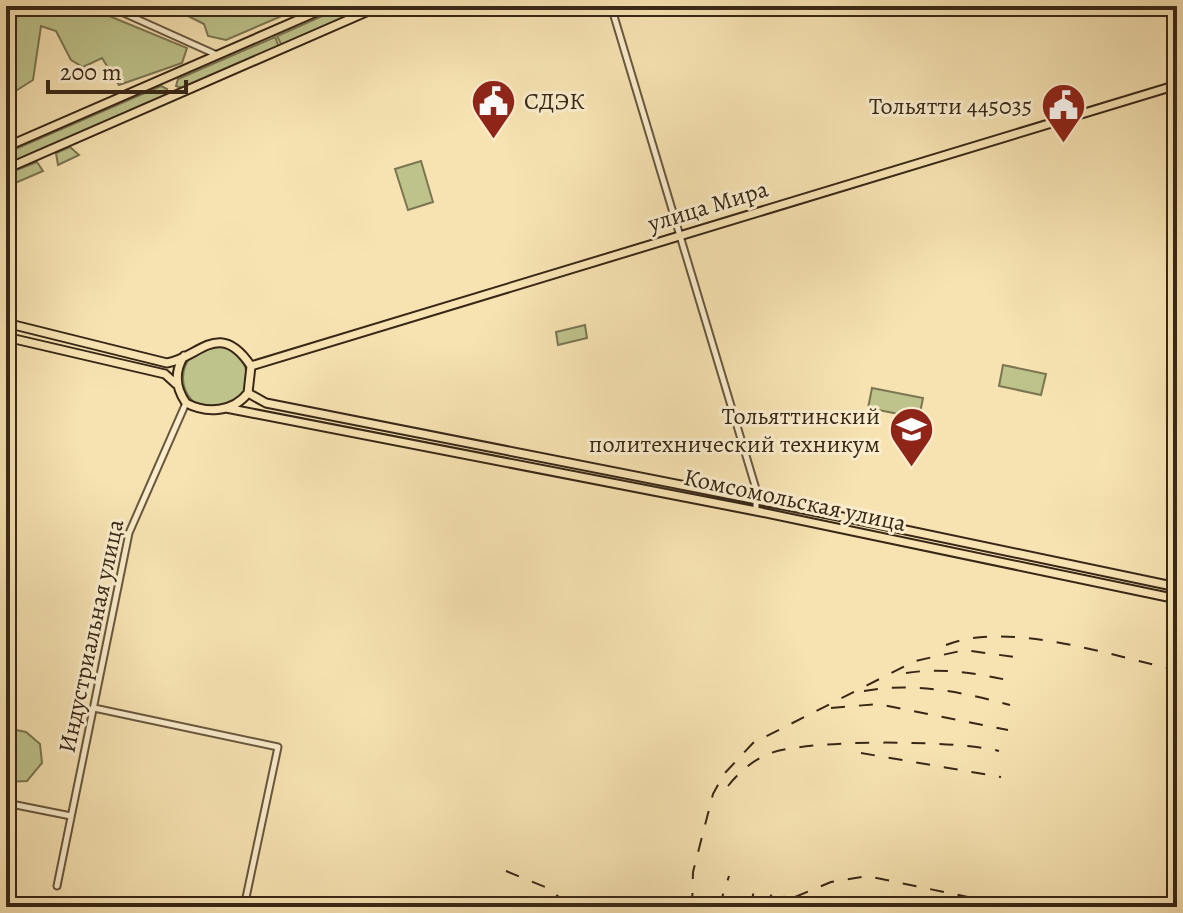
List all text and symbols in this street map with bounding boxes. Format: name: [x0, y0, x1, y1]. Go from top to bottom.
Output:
scale bar: [48, 44, 186, 94]
text: 200 m: [60, 56, 122, 88]
public building icon: СДЭК: [469, 77, 517, 140]
public building icon: Тольятти 445035: [1039, 82, 1087, 145]
place label: СДЭК: [524, 85, 585, 117]
place label: Тольятти 445035: [869, 90, 1032, 122]
street label: улица Мира: [643, 173, 772, 240]
place label: Тольяттинский политехнический техникум: [589, 400, 880, 460]
school or university icon: Тольяттинский политехнический техникум: [887, 406, 935, 469]
street label: Комсомольская улица: [681, 461, 909, 539]
street label: Индустриальная улица: [51, 516, 131, 756]

